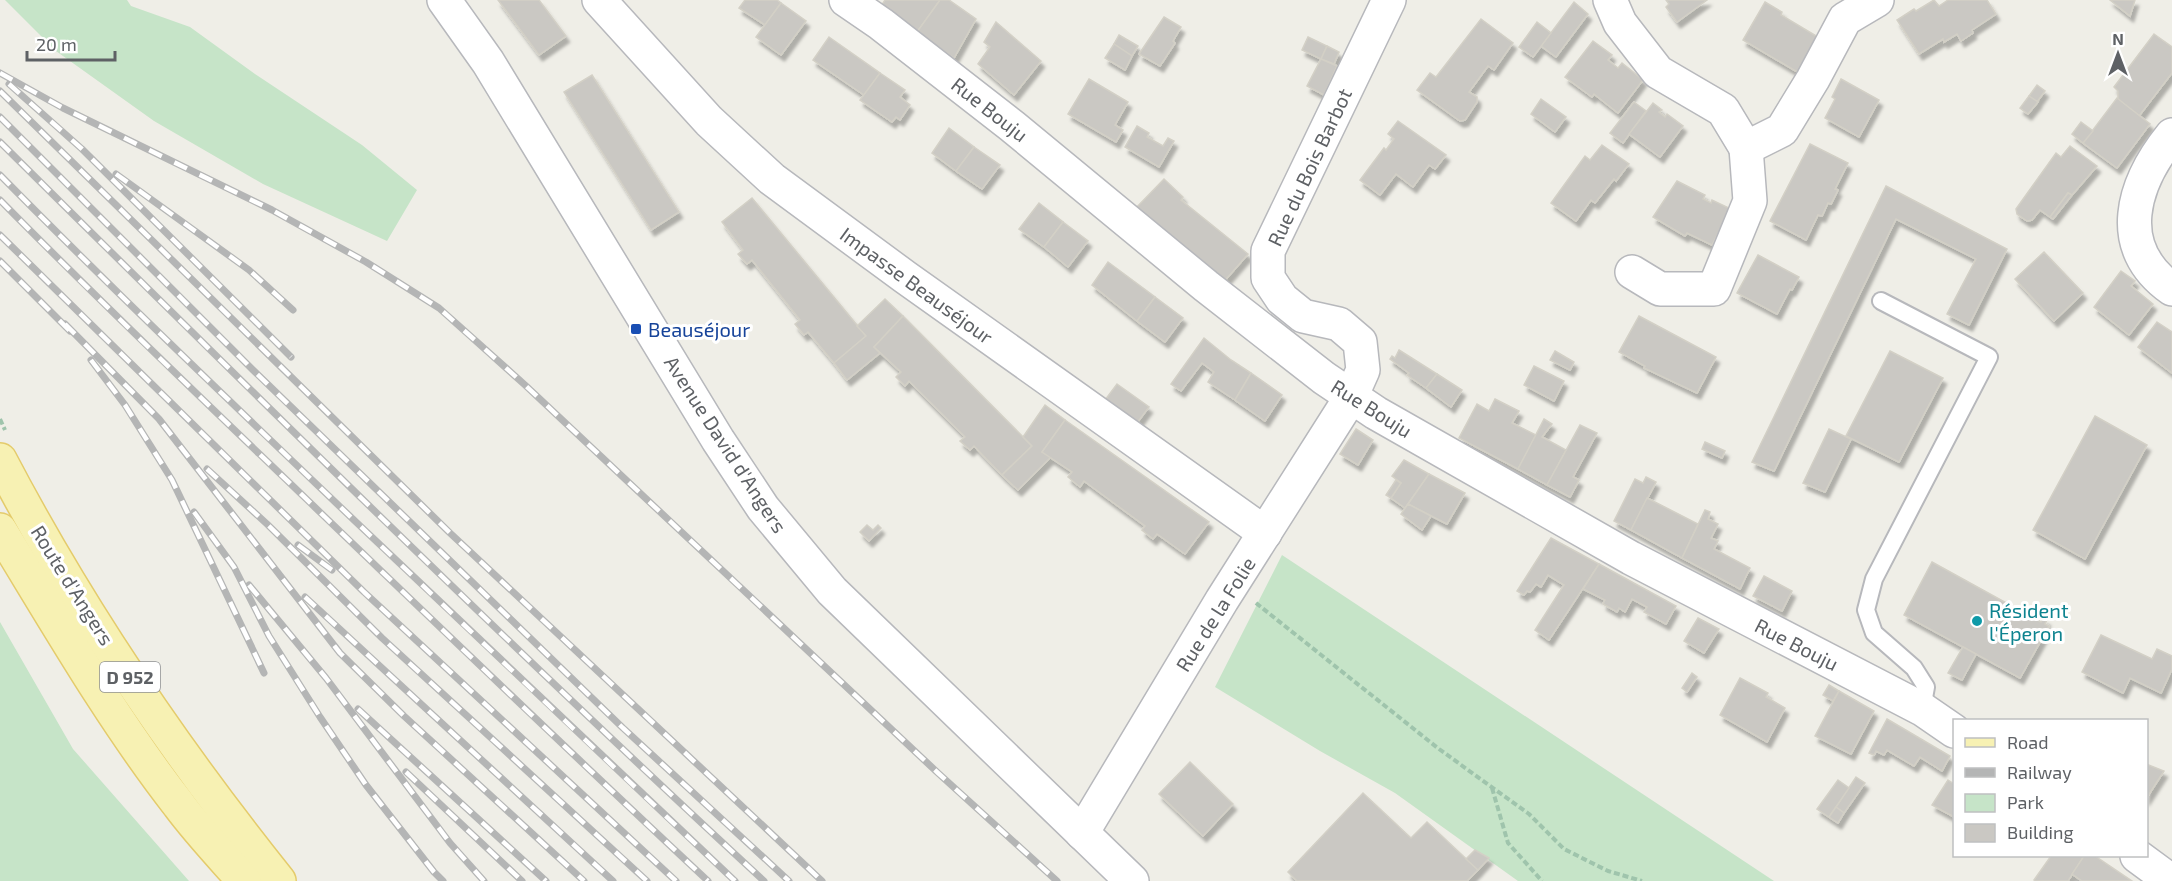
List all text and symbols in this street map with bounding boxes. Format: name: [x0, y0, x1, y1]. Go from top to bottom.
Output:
scale bar: [27, 24, 116, 62]
north arrow: [2088, 24, 2148, 84]
text: N: [2112, 29, 2124, 48]
text: 20 m: [36, 33, 77, 55]
street label: Rue Bouju: [947, 72, 1033, 146]
street label: Rue du Bois Barbot: [1262, 84, 1356, 250]
street label: Impasse Beauséjour: [836, 221, 998, 349]
place label: Beauséjour: [648, 317, 750, 341]
marker: Beauséjour: [629, 322, 643, 336]
street label: Avenue David d'Angers: [660, 351, 792, 537]
street label: Rue Bouju: [1327, 374, 1417, 442]
street label: Route d'Angers: [27, 521, 119, 649]
street label: Rue de la Folie: [1170, 552, 1260, 676]
place label: Résident l'Éperon: [1989, 598, 2069, 645]
street label: Rue Bouju: [1751, 613, 1843, 675]
marker: Résident l'Éperon: [1970, 614, 1984, 628]
road number: D 952: [100, 662, 160, 692]
legend: [1953, 719, 2148, 857]
text: Road: [2007, 731, 2048, 753]
text: Railway: [2007, 761, 2072, 783]
text: Park: [2007, 791, 2044, 813]
text: Building: [2007, 821, 2074, 843]

